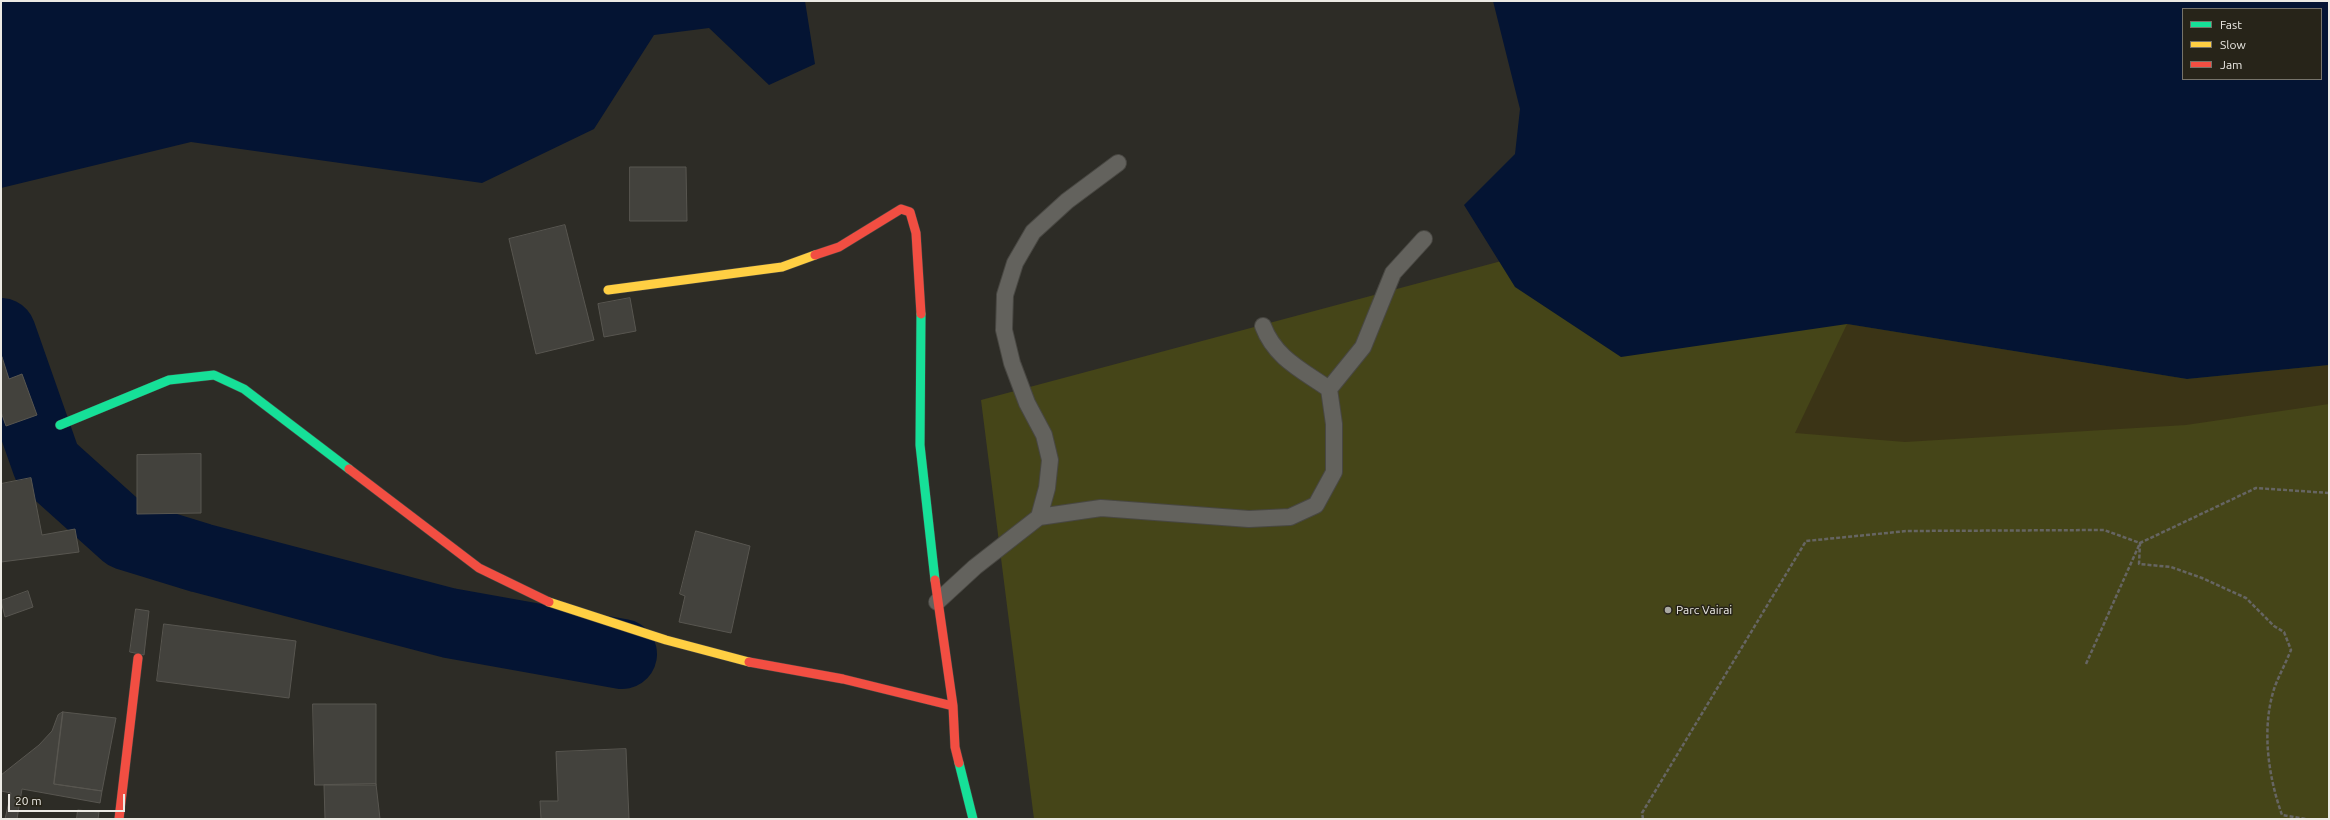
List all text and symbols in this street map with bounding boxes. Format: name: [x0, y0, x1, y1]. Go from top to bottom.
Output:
legend: [2182, 8, 2322, 80]
text: Fast: [2220, 18, 2242, 31]
text: Slow: [2220, 38, 2246, 51]
text: Jam: [2220, 58, 2242, 71]
place label: Parc Vairai: [1676, 603, 1732, 617]
marker: Parc Vairai: [1663, 605, 1673, 615]
scale bar: [10, 786, 127, 812]
text: 20 m: [15, 794, 42, 807]

